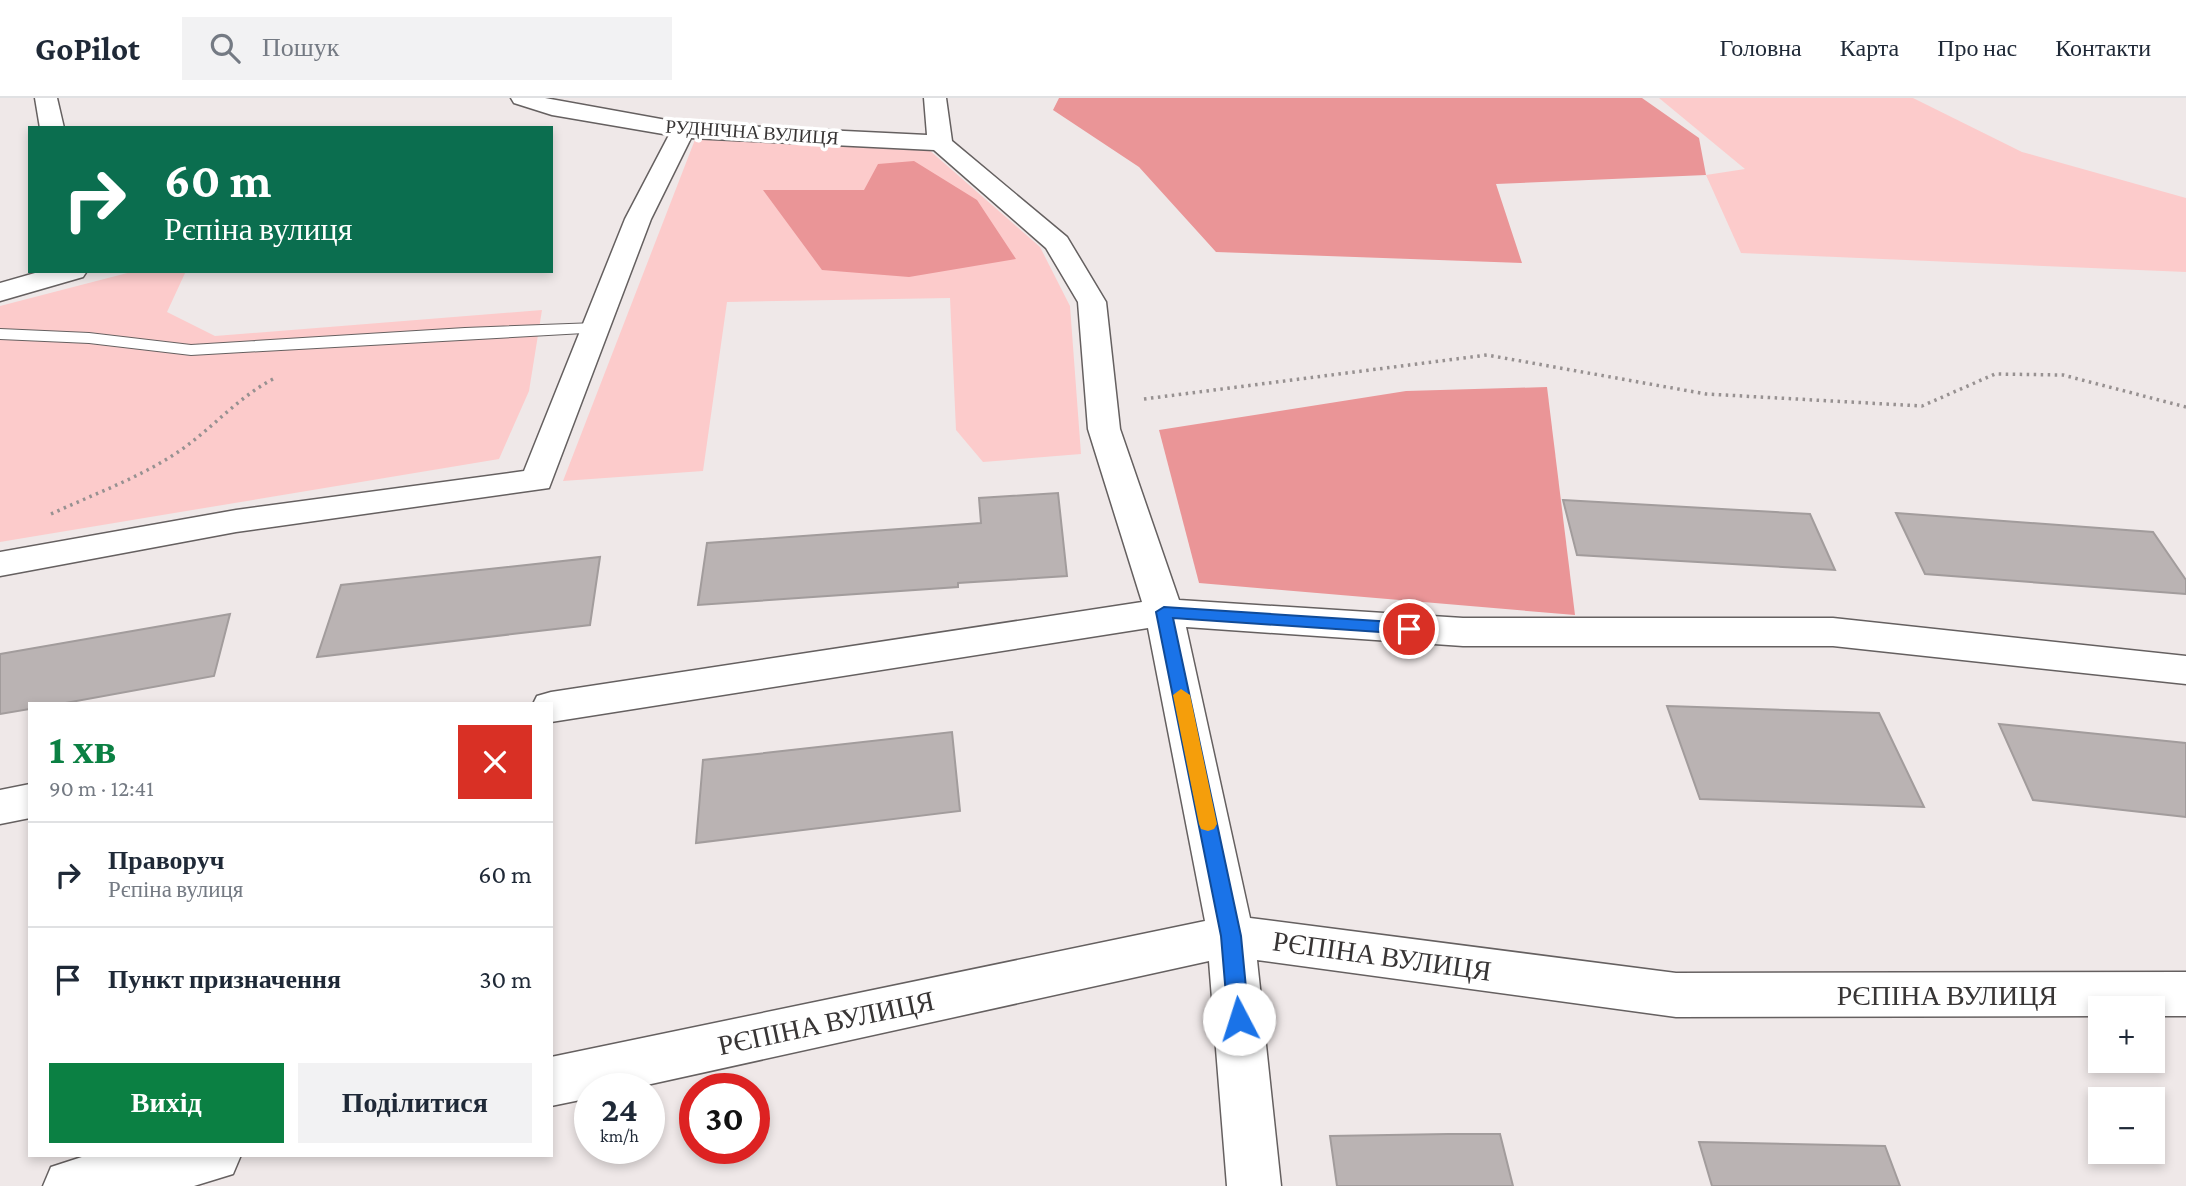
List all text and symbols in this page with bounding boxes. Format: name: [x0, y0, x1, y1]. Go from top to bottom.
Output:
search box: [182, 17, 672, 80]
icon: search: [206, 29, 244, 67]
text: GoPilot: [35, 30, 140, 67]
text: Пошук: [262, 33, 339, 62]
text: Головна: [1720, 34, 1802, 61]
text: Карта: [1840, 34, 1899, 61]
text: Про нас: [1937, 34, 2017, 61]
text: Контакти: [2055, 34, 2151, 61]
street label: РУДНІЧНА ВУЛИЦЯ: [665, 115, 840, 149]
text: 60 m: [164, 153, 271, 208]
icon: right: [49, 154, 140, 245]
text: Рєпіна вулиця: [164, 211, 352, 247]
pin: [1379, 599, 1439, 659]
icon: arrive: [1390, 610, 1428, 648]
text: 1 хв: [49, 725, 116, 772]
button: close: [458, 725, 532, 799]
text: 90 m · 12:41: [49, 775, 154, 801]
text: Праворуч: [108, 846, 224, 875]
icon: right: [49, 856, 87, 894]
text: 60 m: [478, 860, 532, 889]
text: Рєпіна вулиця: [108, 876, 243, 902]
street label: РЄПІНА ВУЛИЦЯ: [1271, 925, 1493, 987]
icon: arrive: [49, 961, 87, 999]
text: Пункт призначення: [108, 965, 341, 994]
text: 30 m: [479, 965, 532, 994]
street label: РЄПІНА ВУЛИЦЯ: [1837, 980, 2057, 1011]
position arrow: [1202, 982, 1276, 1056]
street label: РЄПІНА ВУЛИЦЯ: [715, 985, 937, 1061]
map controls: [2088, 996, 2165, 1164]
button: +: [2088, 996, 2165, 1073]
button: Вихід: [49, 1063, 284, 1143]
button: Поділитися: [298, 1063, 532, 1143]
speed limit sign: 30: [679, 1073, 770, 1164]
button: −: [2088, 1087, 2165, 1164]
text: 24: [601, 1090, 638, 1129]
text: km/h: [600, 1126, 639, 1146]

